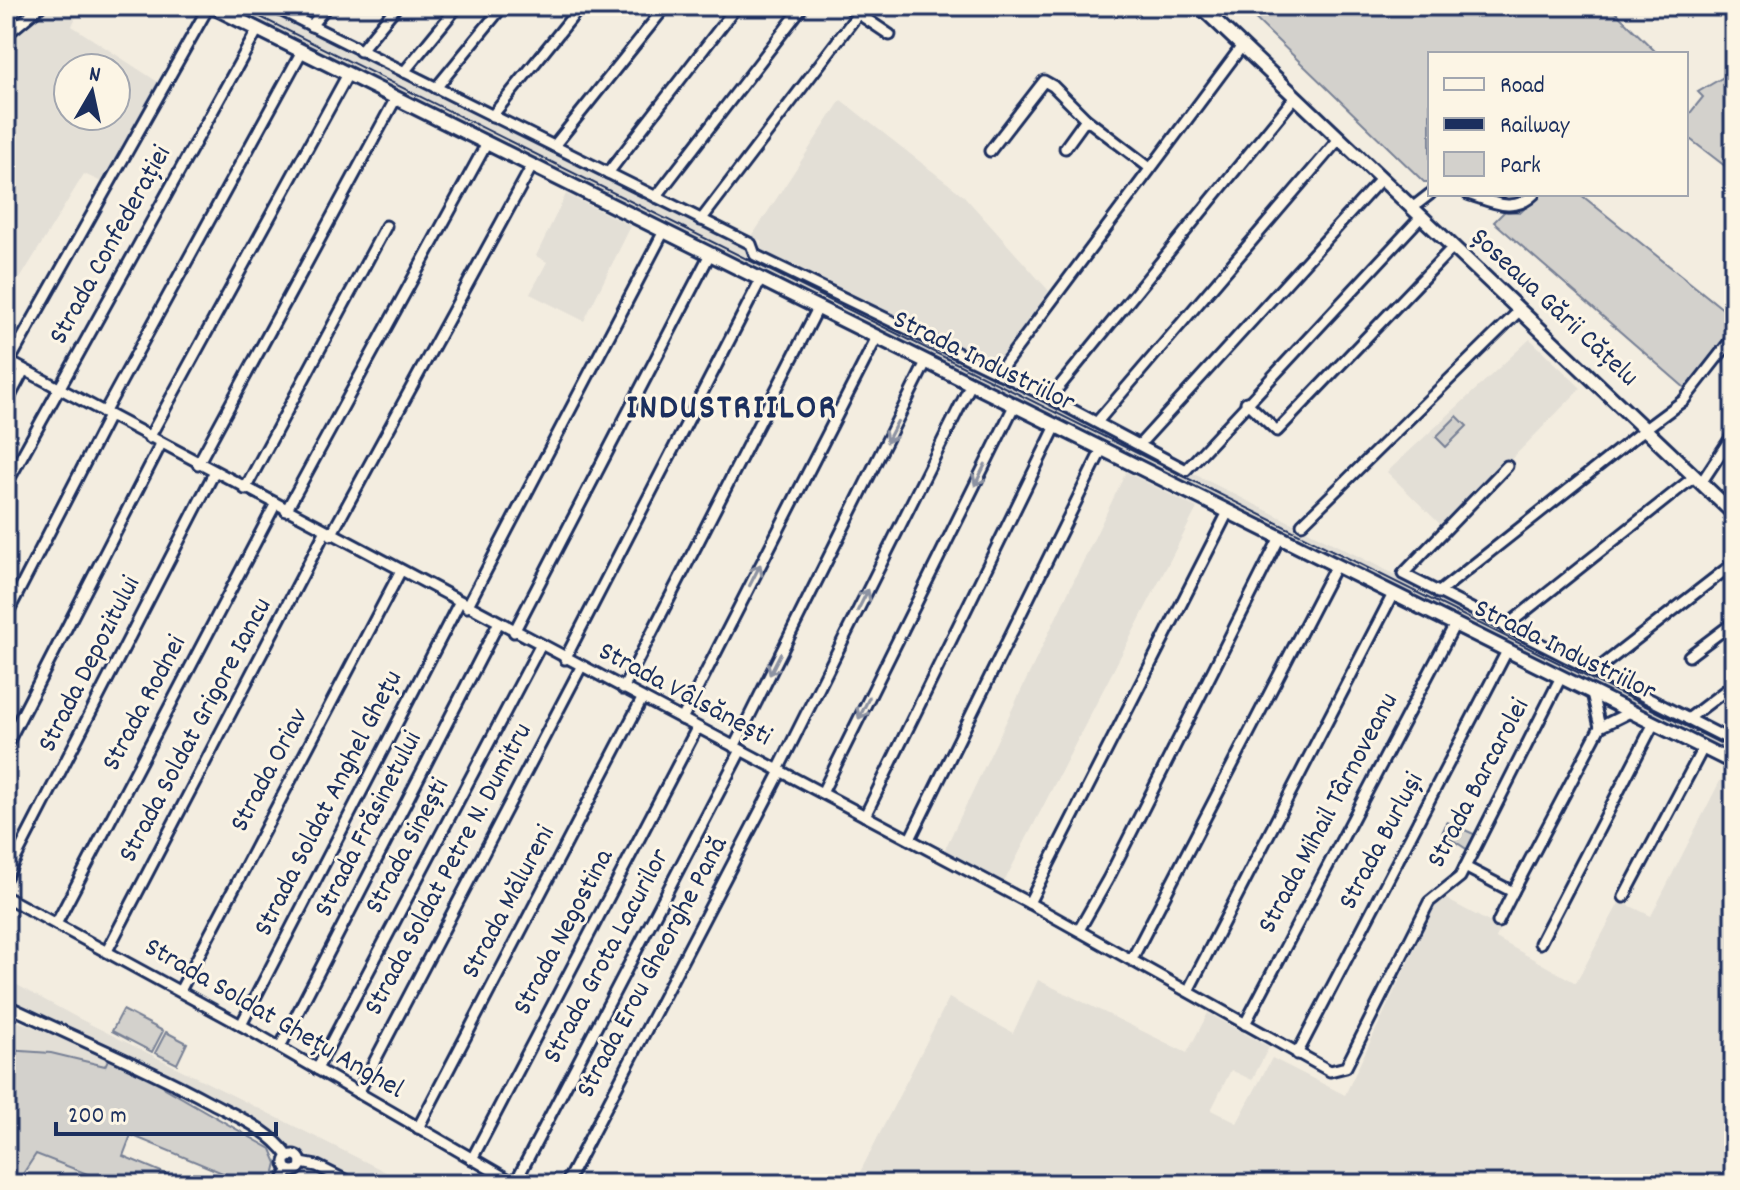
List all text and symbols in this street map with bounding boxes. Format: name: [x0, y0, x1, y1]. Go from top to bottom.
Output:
north arrow: [52, 52, 132, 132]
legend: [1428, 52, 1688, 196]
text: N: [87, 60, 102, 92]
text: Road: [1500, 70, 1545, 104]
text: Railway: [1500, 110, 1571, 144]
street label: Strada Confederației: [41, 139, 183, 353]
text: Park: [1500, 150, 1541, 184]
street label: Șoseaua Gării Cățelu: [1460, 220, 1646, 398]
street label: Strada Industriilor: [885, 302, 1081, 425]
district label: INDUSTRIILOR: [626, 384, 838, 436]
one-way arrow: [883, 419, 899, 443]
one-way arrow: [972, 463, 987, 487]
one-way arrow: [748, 564, 764, 588]
street label: Strada Depozitului: [29, 570, 153, 760]
one-way arrow: [855, 588, 871, 612]
street label: Strada Soldat Grigore Iancu: [110, 591, 284, 871]
street label: Strada Industriilor: [1466, 591, 1662, 714]
street label: Strada Rodnei: [93, 629, 199, 779]
street label: Strada Vâlsănești: [590, 633, 778, 759]
one-way arrow: [767, 652, 783, 676]
street label: Strada Soldat Anghel Ghețu: [246, 664, 414, 944]
street label: Strada Mihail Târnoveanu: [1250, 686, 1410, 942]
street label: Strada Barcarolei: [1418, 692, 1542, 876]
one-way arrow: [856, 696, 871, 720]
street label: Strada Oriav: [222, 702, 321, 840]
street label: Strada Soldat Petre N. Dumitru: [356, 717, 544, 1023]
street label: Strada Frăsinetului: [306, 725, 434, 925]
street label: Strada Burluși: [1330, 766, 1436, 918]
street label: Strada Sinești: [356, 772, 462, 922]
street label: Strada Mălureni: [453, 819, 567, 987]
street label: Strada Erou Gheorghe Pană: [568, 830, 740, 1106]
street label: Strada Negostina: [504, 842, 626, 1023]
street label: Strada Grota Lacurilor: [534, 842, 682, 1072]
street label: Strada Soldat Ghețu Anghel: [136, 929, 410, 1111]
scale bar: [56, 1086, 276, 1136]
text: 200 m: [68, 1100, 127, 1134]

